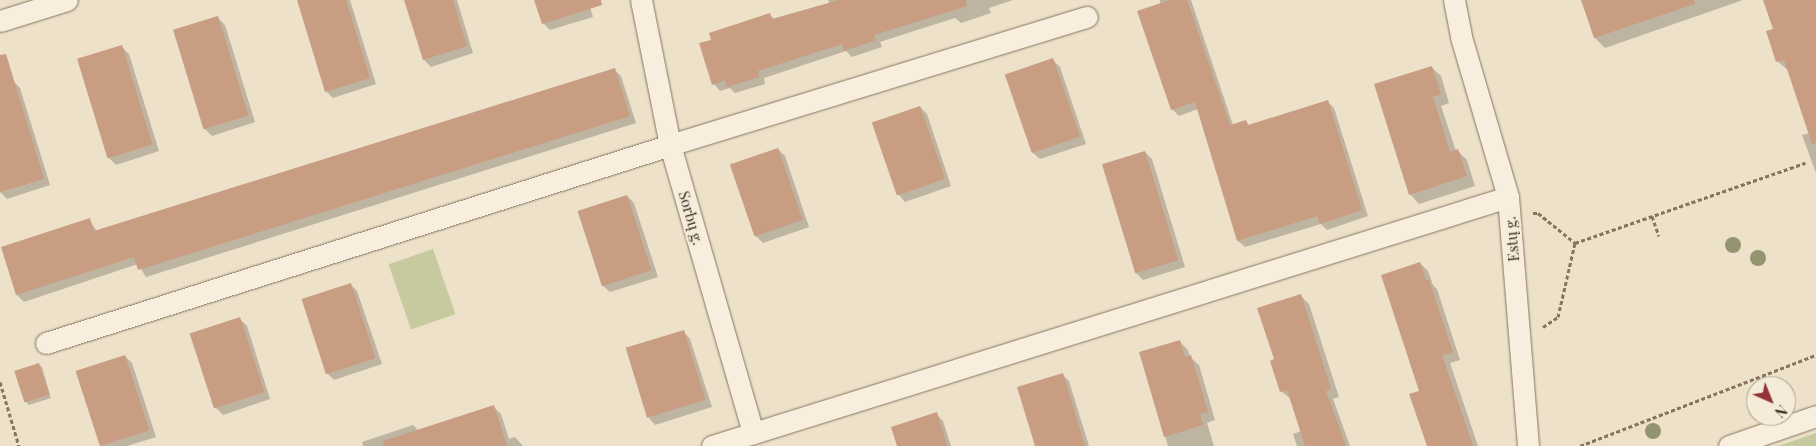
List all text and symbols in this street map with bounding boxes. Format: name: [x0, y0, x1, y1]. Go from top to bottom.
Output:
street label: Sorbų g.: [675, 189, 707, 247]
street label: Estų g.: [1501, 216, 1523, 262]
north arrow: [1746, 376, 1796, 426]
text: N: [1771, 401, 1791, 422]

